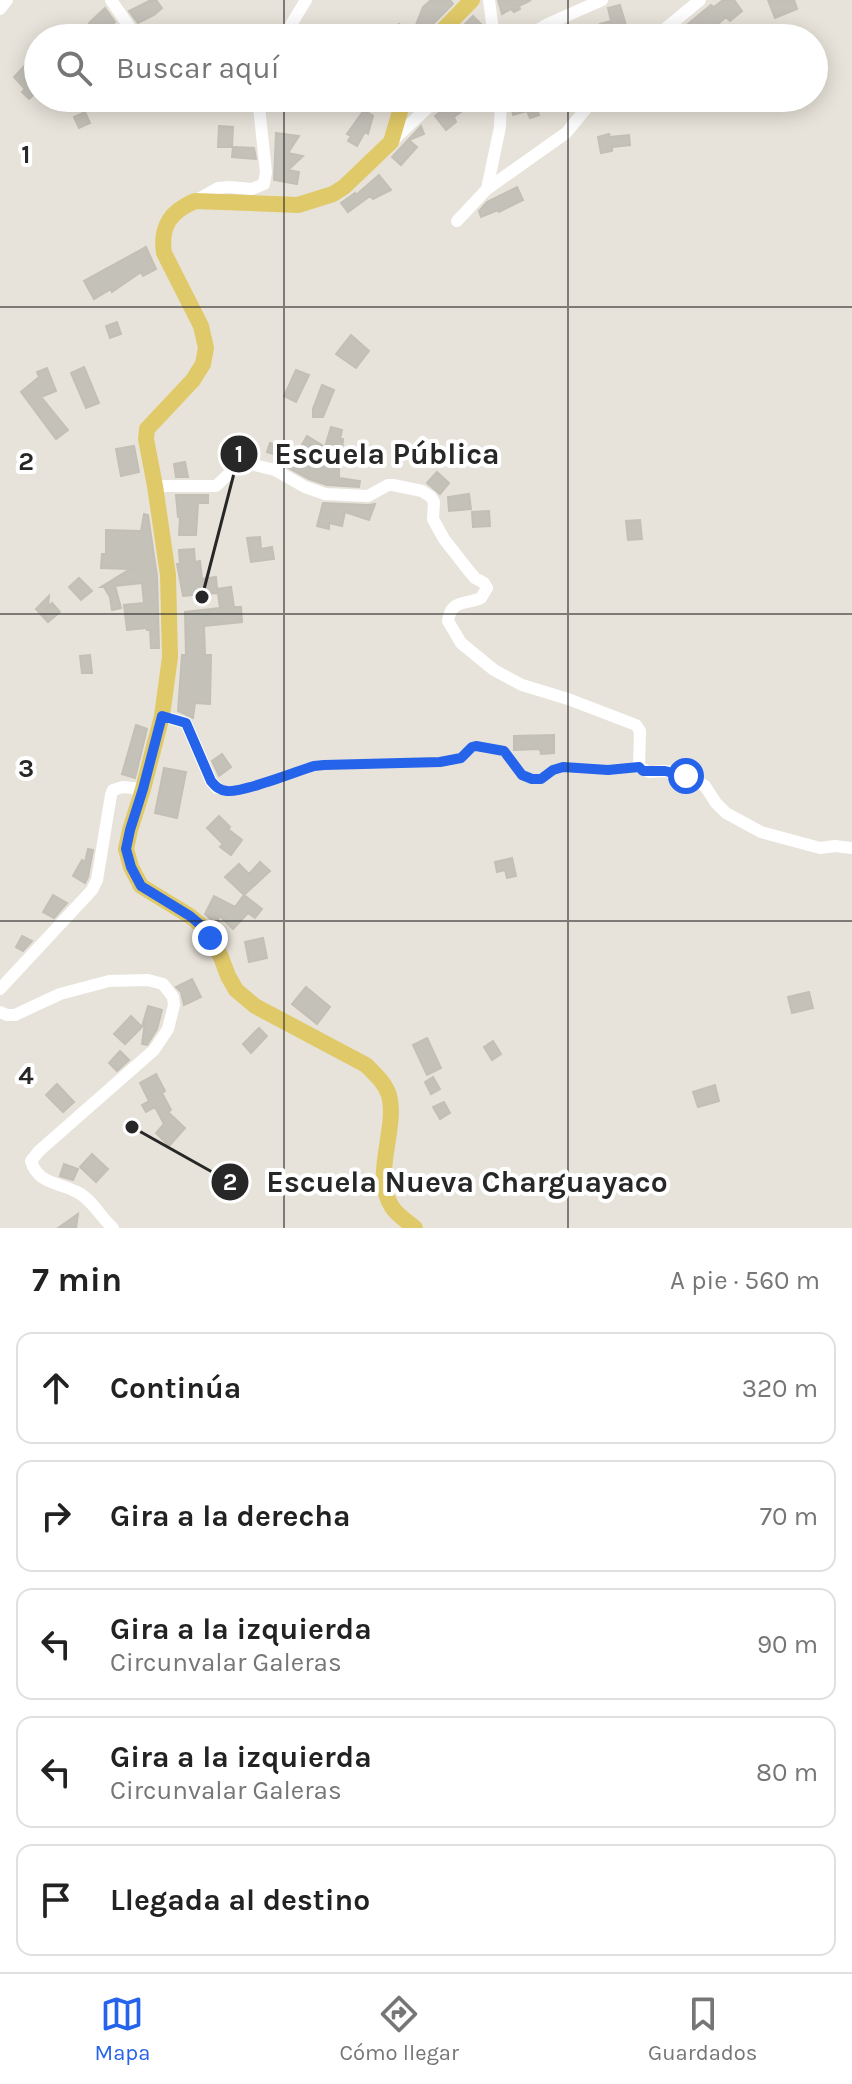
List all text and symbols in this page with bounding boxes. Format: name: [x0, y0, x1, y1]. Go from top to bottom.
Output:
search box: [24, 24, 828, 112]
icon: search: [52, 46, 96, 90]
text: Buscar aquí: [116, 50, 280, 86]
text: 1: [21, 139, 31, 170]
callout: Escuela Pública: [219, 427, 516, 481]
text: Escuela Pública: [274, 436, 500, 472]
text: 1: [235, 440, 243, 468]
text: 2: [18, 446, 34, 477]
text: 3: [18, 753, 34, 784]
route start: [668, 758, 704, 794]
route end: [192, 920, 228, 956]
text: 4: [18, 1060, 34, 1091]
callout: Escuela Nueva Charguayaco: [210, 1155, 683, 1209]
text: Escuela Nueva Charguayaco: [266, 1164, 668, 1200]
text: 2: [223, 1168, 237, 1196]
text: 7 min: [32, 1260, 122, 1300]
text: A pie · 560 m: [670, 1265, 820, 1296]
icon: ahead: [34, 1366, 78, 1410]
text: Continúa: [110, 1370, 241, 1406]
text: 320 m: [742, 1373, 818, 1404]
icon: right: [34, 1494, 78, 1538]
text: Gira a la derecha: [110, 1498, 351, 1534]
text: 70 m: [760, 1501, 818, 1532]
text: Gira a la izquierda: [110, 1611, 372, 1647]
icon: left: [34, 1622, 78, 1666]
text: 90 m: [757, 1629, 818, 1660]
text: Circunvalar Galeras: [110, 1647, 342, 1678]
text: Gira a la izquierda: [110, 1739, 372, 1775]
icon: left: [34, 1750, 78, 1794]
text: 80 m: [756, 1757, 818, 1788]
text: Circunvalar Galeras: [110, 1775, 342, 1806]
icon: arrive: [34, 1878, 78, 1922]
text: Llegada al destino: [110, 1882, 370, 1918]
tab: Mapa: [95, 1992, 150, 2066]
tab: Cómo llegar: [339, 1992, 459, 2066]
tab: Guardados: [648, 1992, 757, 2066]

